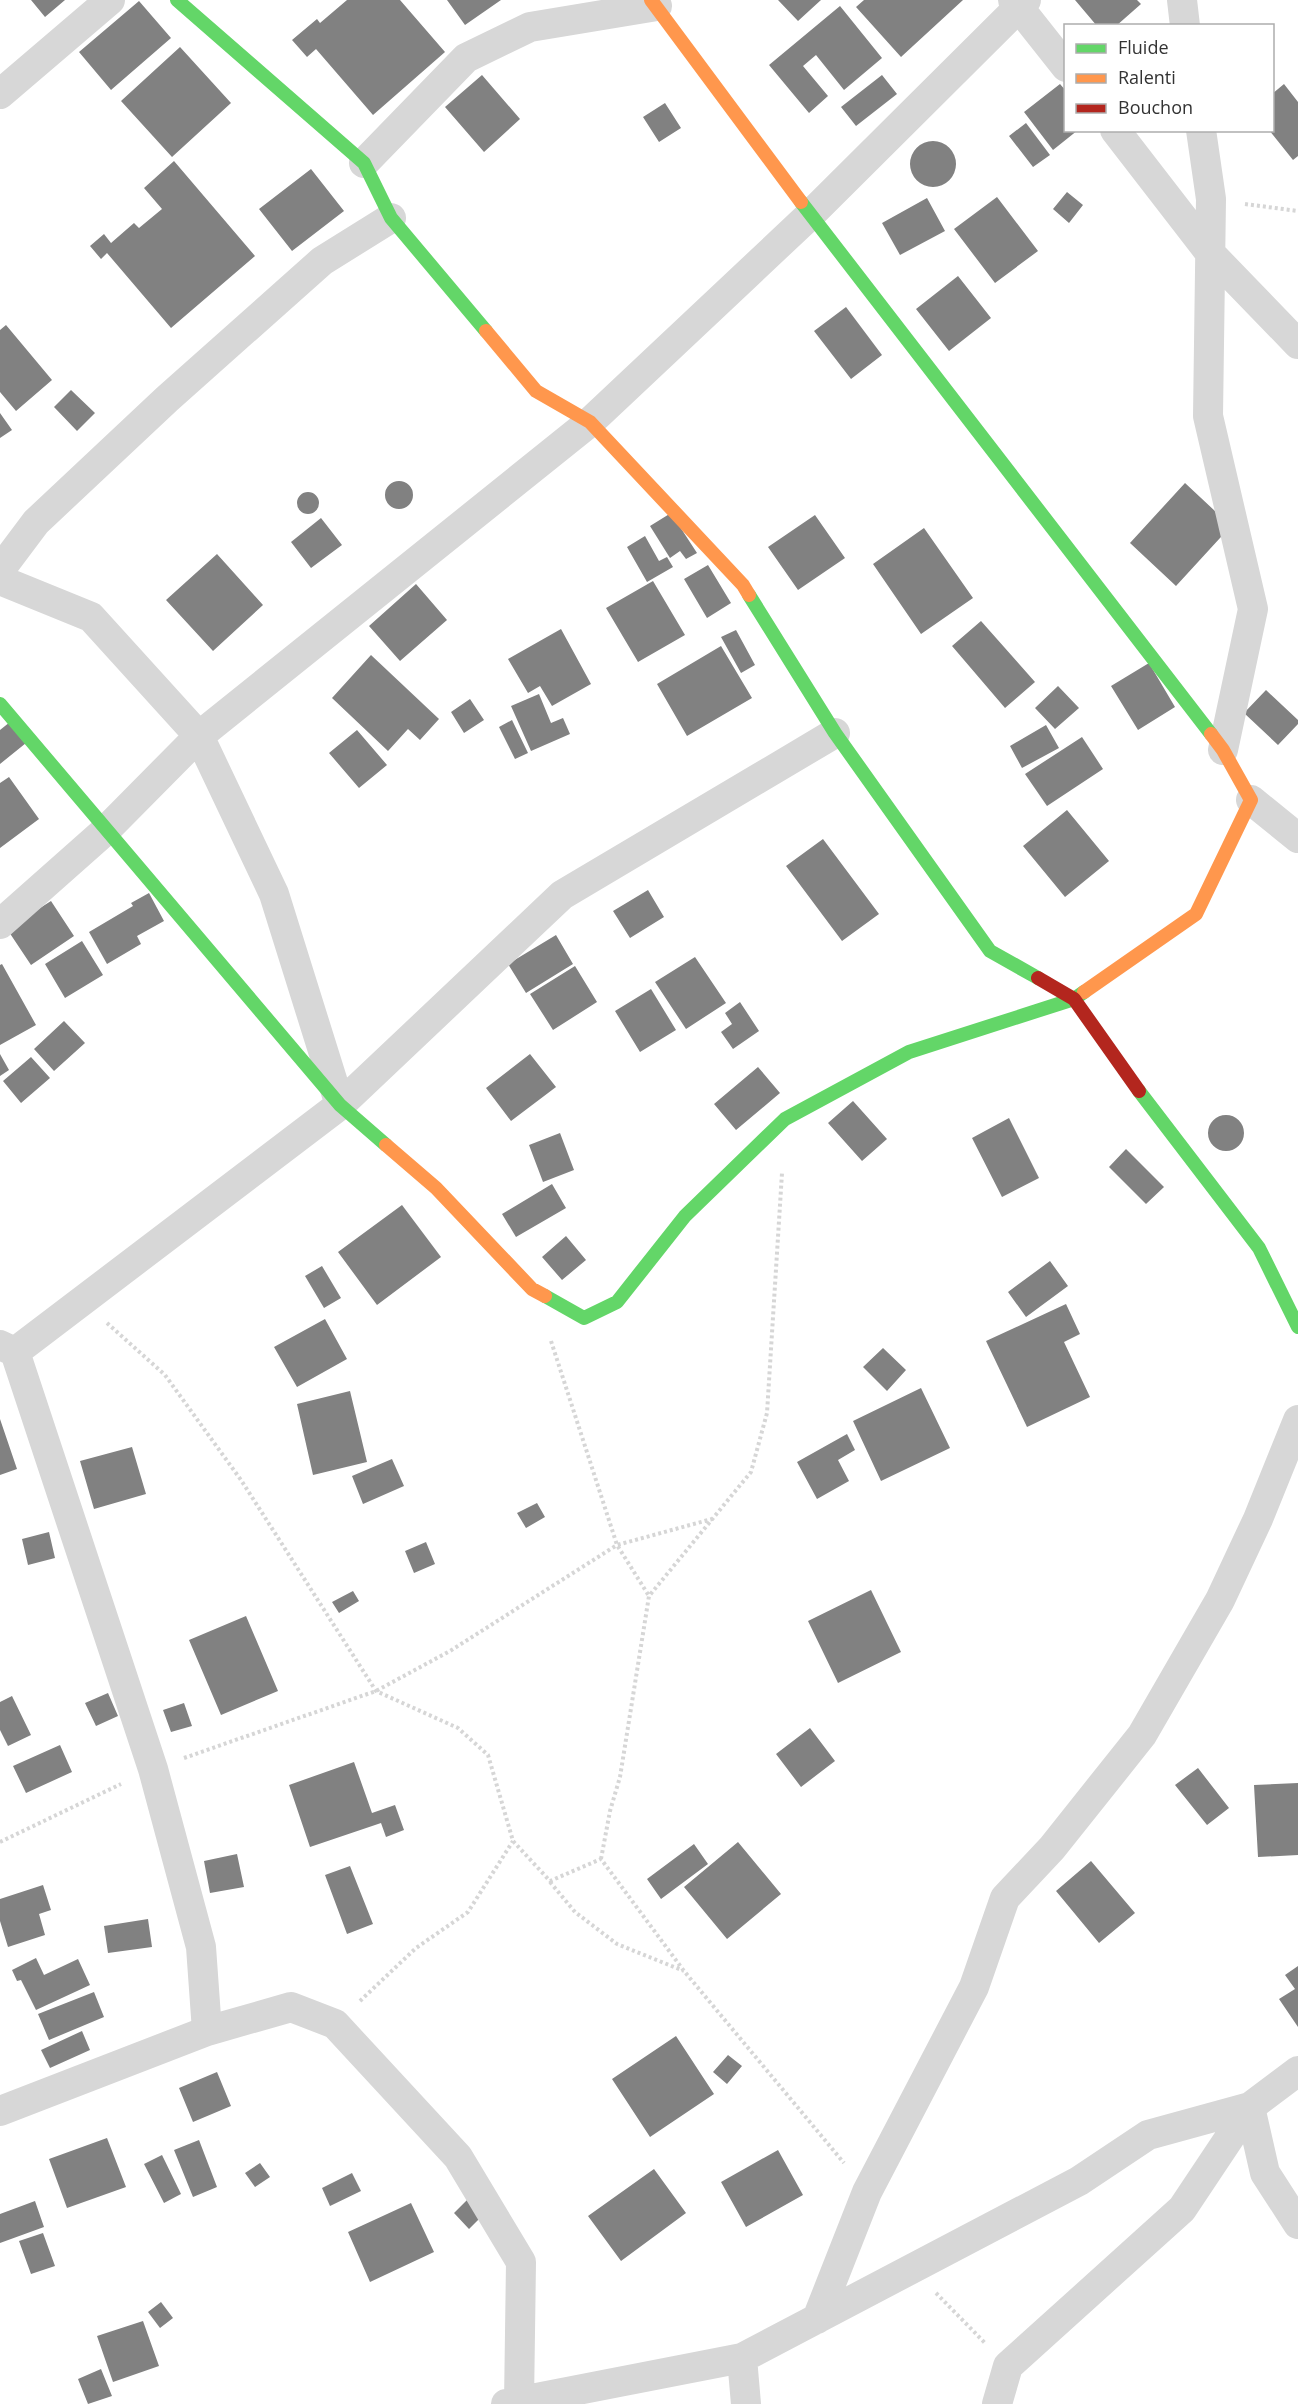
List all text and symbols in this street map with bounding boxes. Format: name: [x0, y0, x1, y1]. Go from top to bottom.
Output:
legend: [1064, 24, 1274, 132]
text: Fluide: [1118, 35, 1169, 59]
text: Ralenti: [1118, 65, 1176, 89]
text: Bouchon: [1118, 95, 1193, 119]

